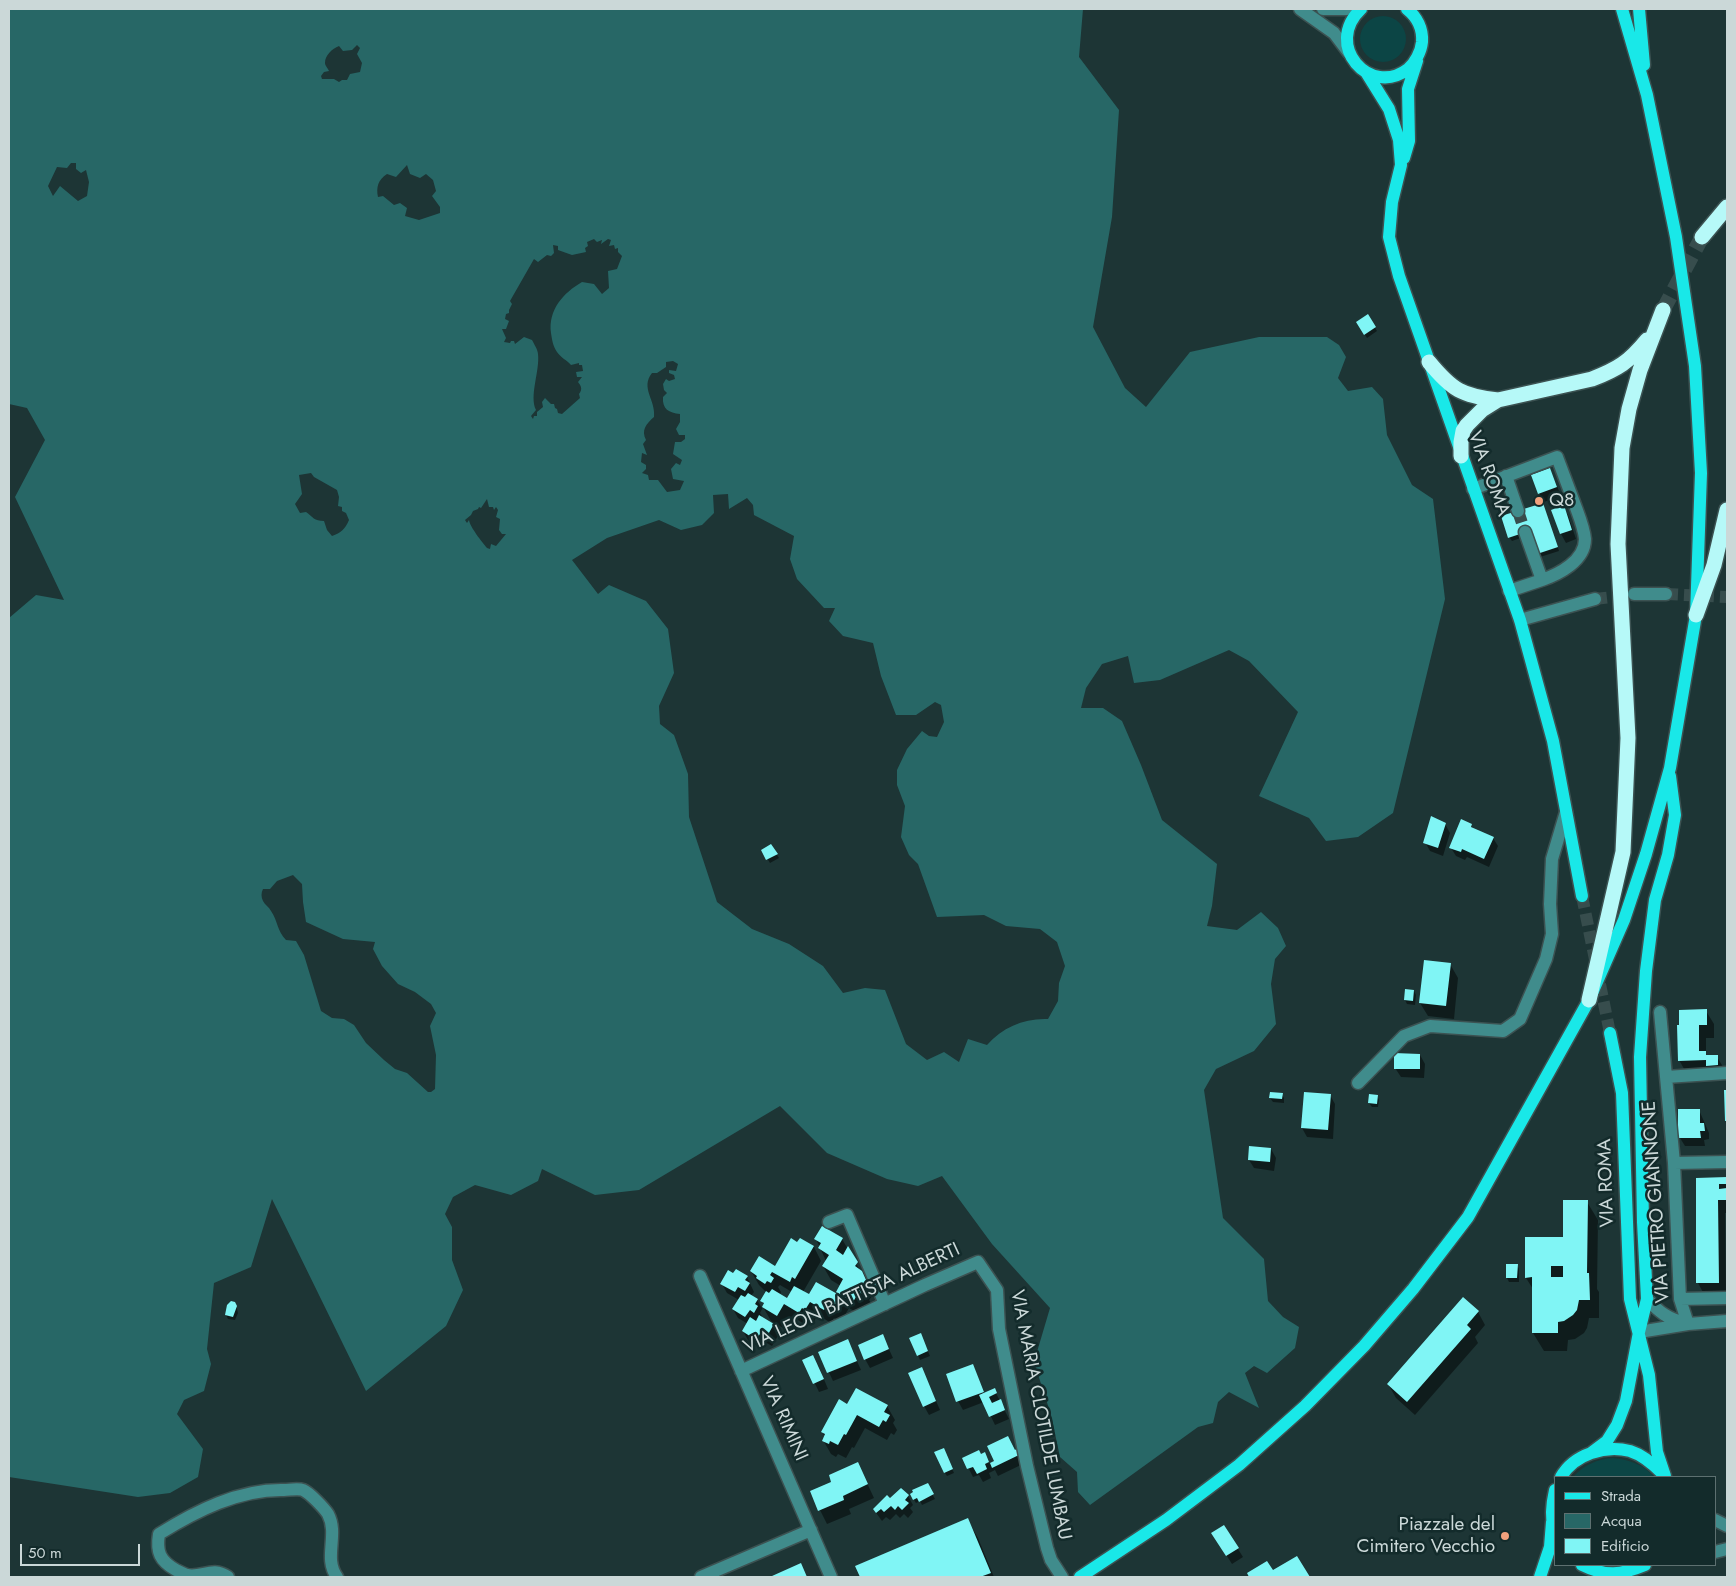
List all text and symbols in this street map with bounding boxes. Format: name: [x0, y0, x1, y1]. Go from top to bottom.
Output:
street label: VIA ROMA: [1462, 428, 1514, 520]
place label: Q8: [1549, 490, 1574, 512]
marker: Q8: [1533, 495, 1545, 507]
street label: VIA PIETRO GIANNONE: [1639, 1100, 1675, 1304]
street label: VIA ROMA: [1594, 1138, 1620, 1228]
street label: VIA LEON BATTISTA ALBERTI: [740, 1239, 964, 1359]
street label: VIA MARIA CLOTILDE LUMBAU: [1005, 1288, 1075, 1542]
street label: VIA RIMINI: [754, 1373, 812, 1465]
legend: [1554, 1476, 1716, 1566]
text: Strada: [1601, 1485, 1641, 1507]
text: Acqua: [1601, 1510, 1642, 1532]
place label: Piazzale del Cimitero Vecchio: [1356, 1514, 1495, 1558]
marker: Piazzale del Cimitero Vecchio: [1499, 1530, 1511, 1542]
scale bar: [22, 1534, 142, 1566]
text: Edificio: [1601, 1535, 1649, 1557]
text: 50 m: [28, 1542, 62, 1564]

